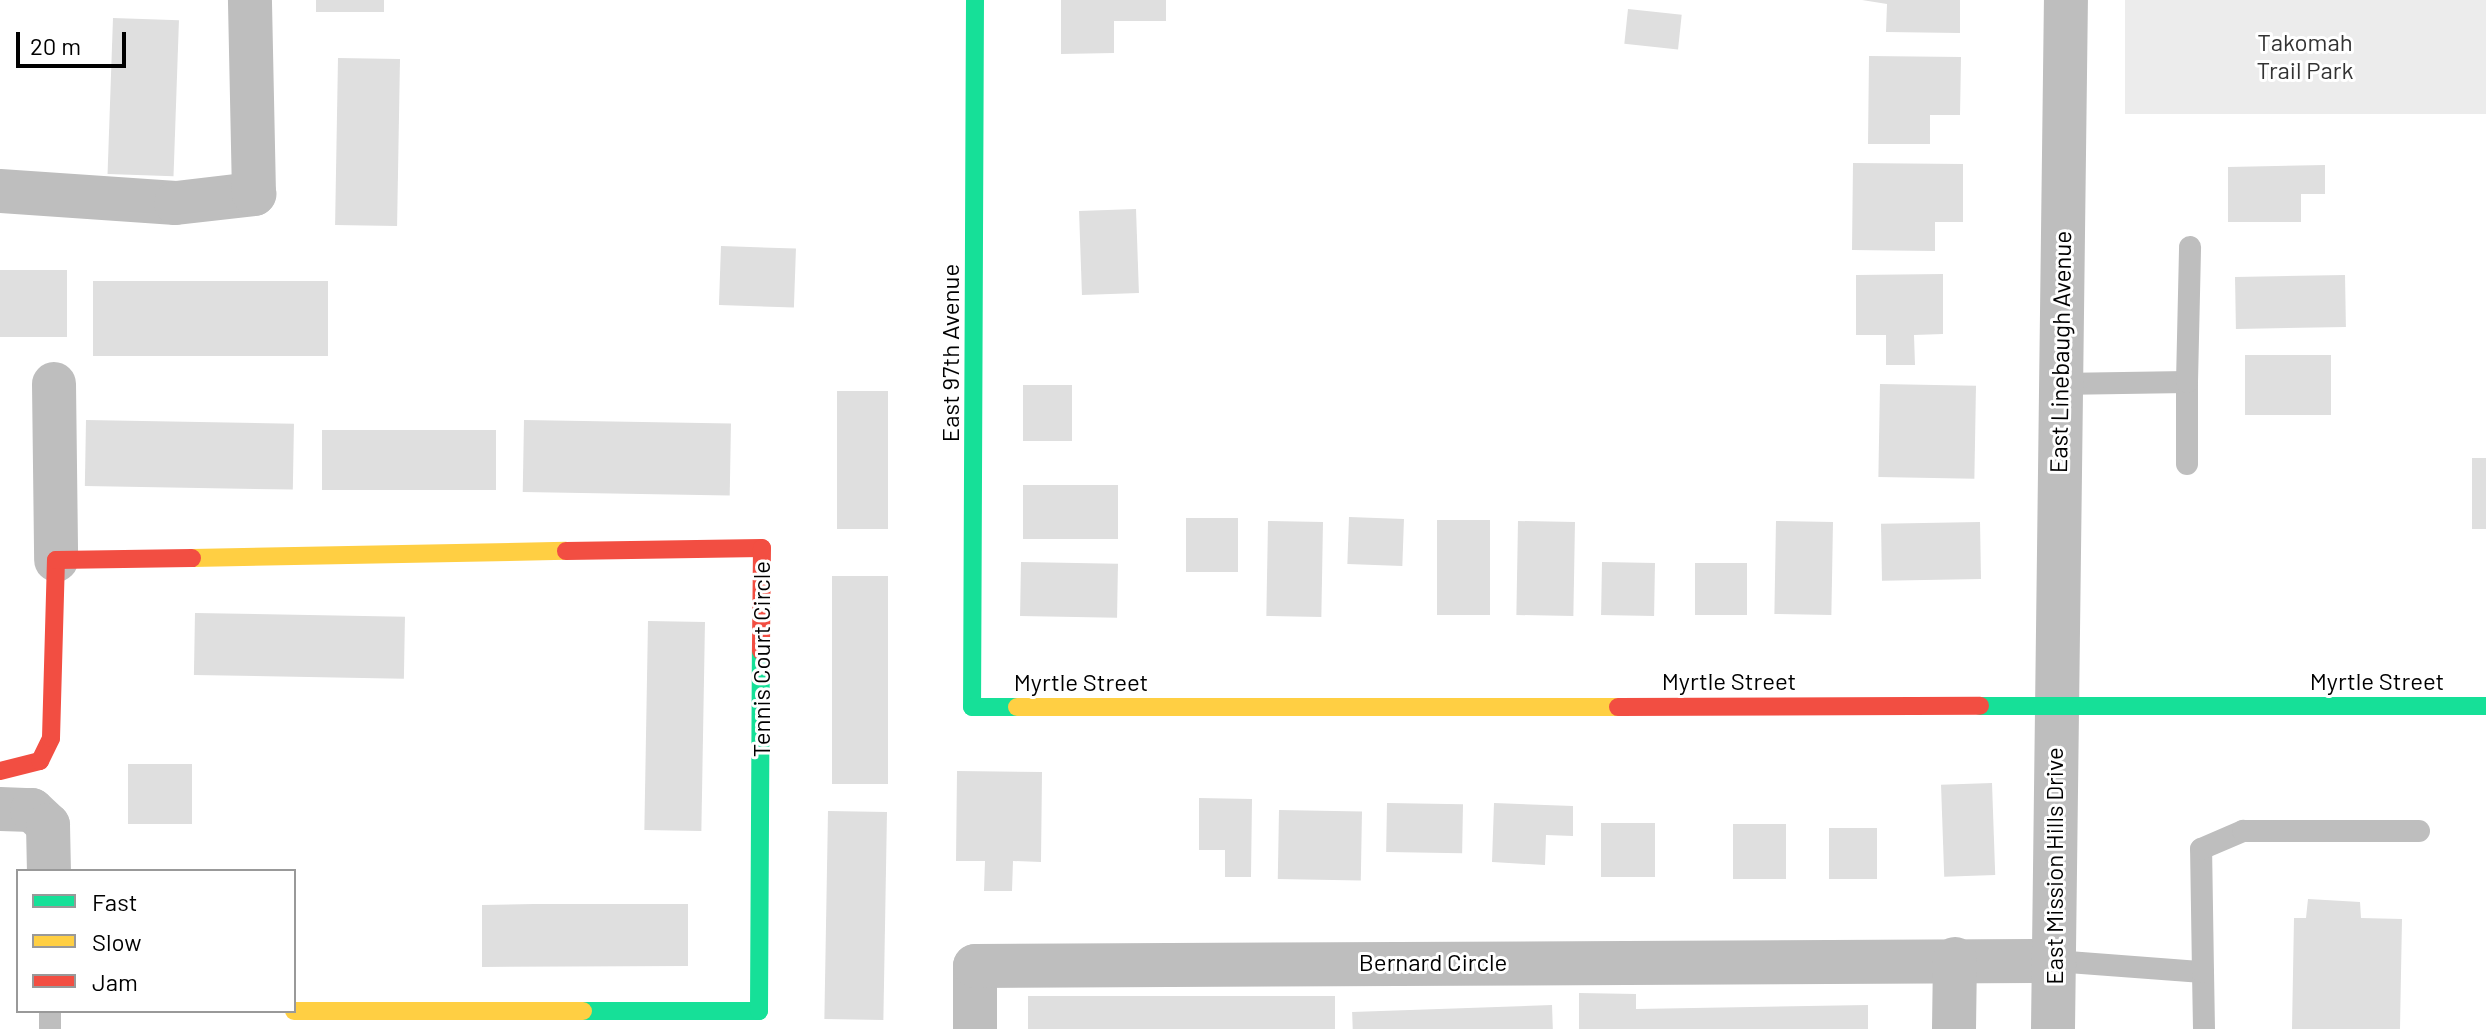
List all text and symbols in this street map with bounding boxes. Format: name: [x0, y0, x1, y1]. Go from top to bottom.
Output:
scale bar: [20, 16, 130, 66]
park label: Takomah Trail Park: [2257, 28, 2353, 84]
text: 20 m: [30, 31, 81, 60]
street label: East Linebaugh Avenue: [2043, 231, 2077, 473]
street label: East 97th Avenue: [936, 264, 964, 442]
street label: Tennis Court Circle: [747, 561, 775, 757]
street label: Myrtle Street: [1662, 667, 1796, 695]
street label: Myrtle Street: [2310, 667, 2444, 695]
street label: Myrtle Street: [1014, 668, 1148, 696]
street label: East Mission Hills Drive: [2040, 747, 2068, 985]
legend: [16, 869, 296, 1013]
text: Fast: [92, 887, 137, 916]
text: Slow: [92, 927, 141, 956]
street label: Bernard Circle: [1359, 948, 1507, 976]
text: Jam: [92, 967, 138, 996]

